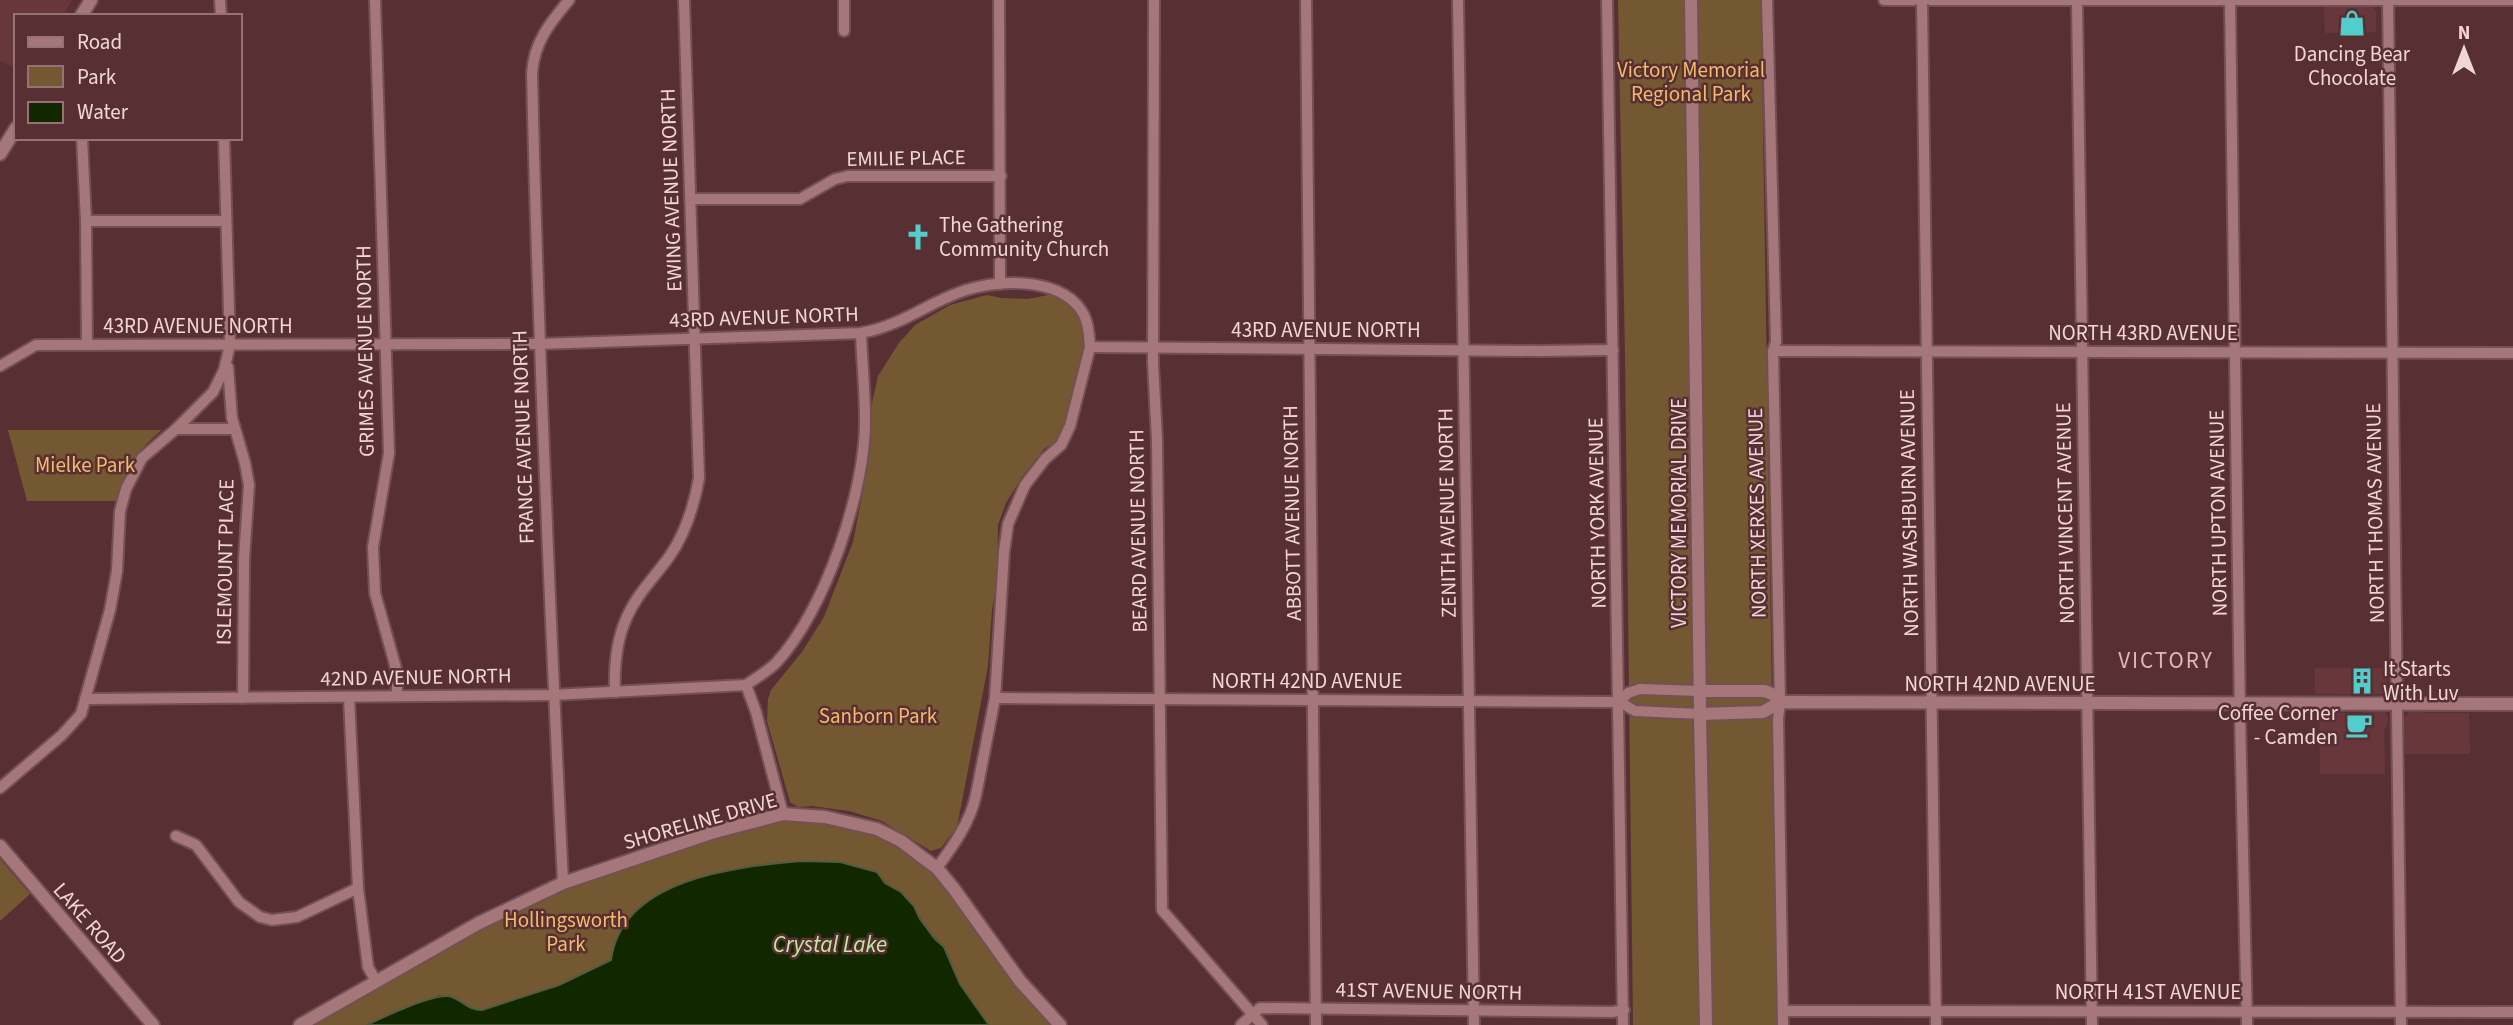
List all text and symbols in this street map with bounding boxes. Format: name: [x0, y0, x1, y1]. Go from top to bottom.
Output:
shop icon: Dancing Bear Chocolate: [2337, 8, 2367, 38]
legend: [14, 14, 242, 140]
north arrow: [2429, 14, 2499, 84]
text: N: [2458, 20, 2470, 47]
text: Road: [77, 27, 122, 57]
place label: Dancing Bear Chocolate: [2294, 39, 2411, 93]
park label: Victory Memorial Regional Park: [1617, 55, 1765, 109]
text: Park: [77, 62, 117, 92]
street label: EWING AVENUE NORTH: [652, 88, 690, 292]
text: Water: [77, 97, 129, 127]
street label: EMILIE PLACE: [846, 142, 966, 174]
place label: The Gathering Community Church: [939, 210, 1109, 264]
church icon: The Gathering Community Church: [903, 222, 933, 252]
street label: GRIMES AVENUE NORTH: [348, 245, 382, 457]
street label: 43RD AVENUE NORTH: [669, 299, 859, 335]
street label: 43RD AVENUE NORTH: [103, 311, 293, 341]
street label: 43RD AVENUE NORTH: [1231, 315, 1421, 345]
street label: NORTH 43RD AVENUE: [2048, 318, 2238, 348]
street label: FRANCE AVENUE NORTH: [504, 330, 542, 544]
street label: NORTH WASHBURN AVENUE: [1892, 389, 1926, 637]
street label: VICTORY MEMORIAL DRIVE: [1664, 398, 1694, 628]
street label: NORTH VINCENT AVENUE: [2048, 402, 2082, 624]
street label: NORTH THOMAS AVENUE: [2358, 402, 2392, 624]
street label: ABBOTT AVENUE NORTH: [1275, 405, 1309, 621]
street label: NORTH XERXES AVENUE: [1740, 407, 1774, 619]
street label: ZENITH AVENUE NORTH: [1430, 408, 1464, 618]
street label: NORTH UPTON AVENUE: [2201, 409, 2235, 617]
street label: NORTH YORK AVENUE: [1580, 417, 1614, 609]
street label: BEARD AVENUE NORTH: [1121, 429, 1155, 633]
park label: Mielke Park: [35, 450, 136, 480]
street label: ISLEMOUNT PLACE: [209, 479, 241, 645]
district label: VICTORY: [2118, 644, 2214, 677]
place label: It Starts With Luv: [2383, 654, 2459, 708]
street label: 42ND AVENUE NORTH: [320, 660, 512, 694]
street label: NORTH 42ND AVENUE: [1211, 666, 1403, 696]
building icon: It Starts With Luv: [2347, 666, 2377, 696]
street label: NORTH 42ND AVENUE: [1904, 669, 2096, 699]
place label: Coffee Corner - Camden: [2218, 698, 2339, 752]
park label: Sanborn Park: [819, 701, 938, 731]
cafe icon: Coffee Corner - Camden: [2344, 710, 2374, 740]
street label: SHORELINE DRIVE: [620, 785, 780, 857]
street label: LAKE ROAD: [46, 876, 134, 970]
park label: Hollingsworth Park: [504, 905, 628, 959]
water label: Crystal Lake: [773, 928, 887, 961]
street label: 41ST AVENUE NORTH: [1335, 974, 1523, 1008]
street label: NORTH 41ST AVENUE: [2055, 977, 2241, 1007]

